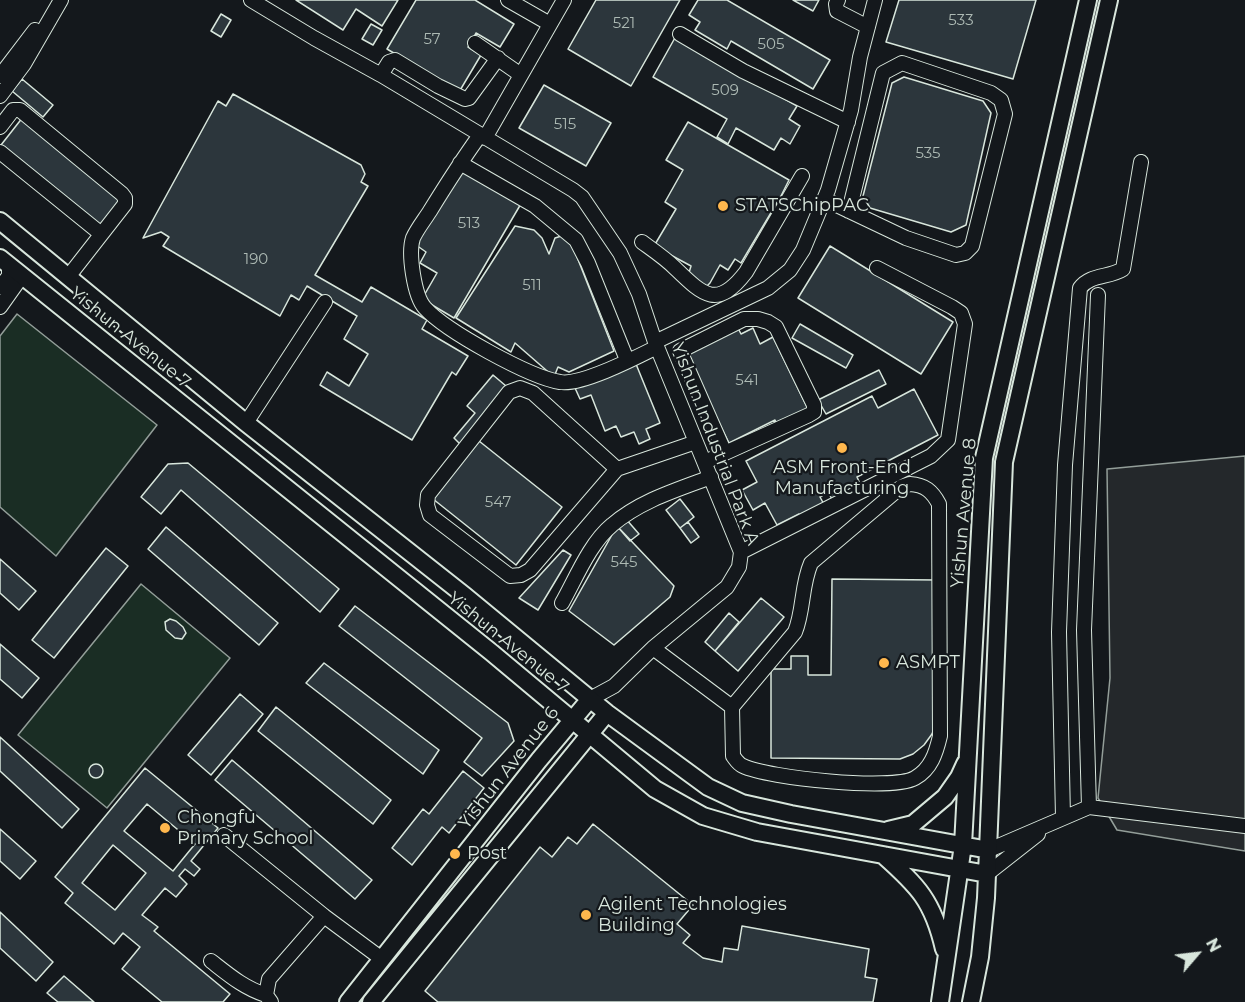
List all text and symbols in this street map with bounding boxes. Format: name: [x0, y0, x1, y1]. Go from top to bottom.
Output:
house number: 533: [948, 12, 974, 30]
house number: 521: [613, 15, 635, 33]
house number: 57: [423, 31, 441, 49]
house number: 505: [758, 36, 784, 54]
house number: 509: [711, 82, 739, 100]
house number: 515: [554, 116, 576, 134]
house number: 535: [915, 145, 941, 163]
place label: STATSChipPAC: [735, 195, 869, 217]
marker: STATSChipPAC: [716, 199, 730, 213]
house number: 513: [458, 215, 480, 233]
house number: 190: [244, 251, 268, 269]
house number: 511: [522, 277, 542, 295]
street label: Yishun Avenue 7: [65, 283, 195, 393]
street label: Yishun Industrial Park A: [666, 340, 764, 548]
house number: 541: [735, 372, 759, 390]
street label: Yishun Avenue 8: [947, 437, 981, 589]
marker: ASM Front-End Manufacturing: [835, 441, 849, 455]
place label: ASM Front-End Manufacturing: [773, 457, 911, 500]
house number: 547: [485, 494, 511, 512]
house number: 545: [611, 554, 637, 572]
street label: Yishun Avenue 7: [443, 588, 573, 698]
place label: ASMPT: [896, 652, 960, 674]
marker: ASMPT: [877, 656, 891, 670]
street label: Yishun Avenue 6: [454, 702, 564, 834]
place label: Chongfu Primary School: [177, 807, 313, 850]
marker: Chongfu Primary School: [158, 821, 172, 835]
place label: Post: [467, 843, 507, 865]
marker: Post: [448, 847, 462, 861]
place label: Agilent Technologies Building: [598, 894, 787, 936]
marker: Agilent Technologies Building: [579, 908, 593, 922]
north arrow: [1167, 924, 1227, 984]
text: N: [1202, 935, 1225, 955]

